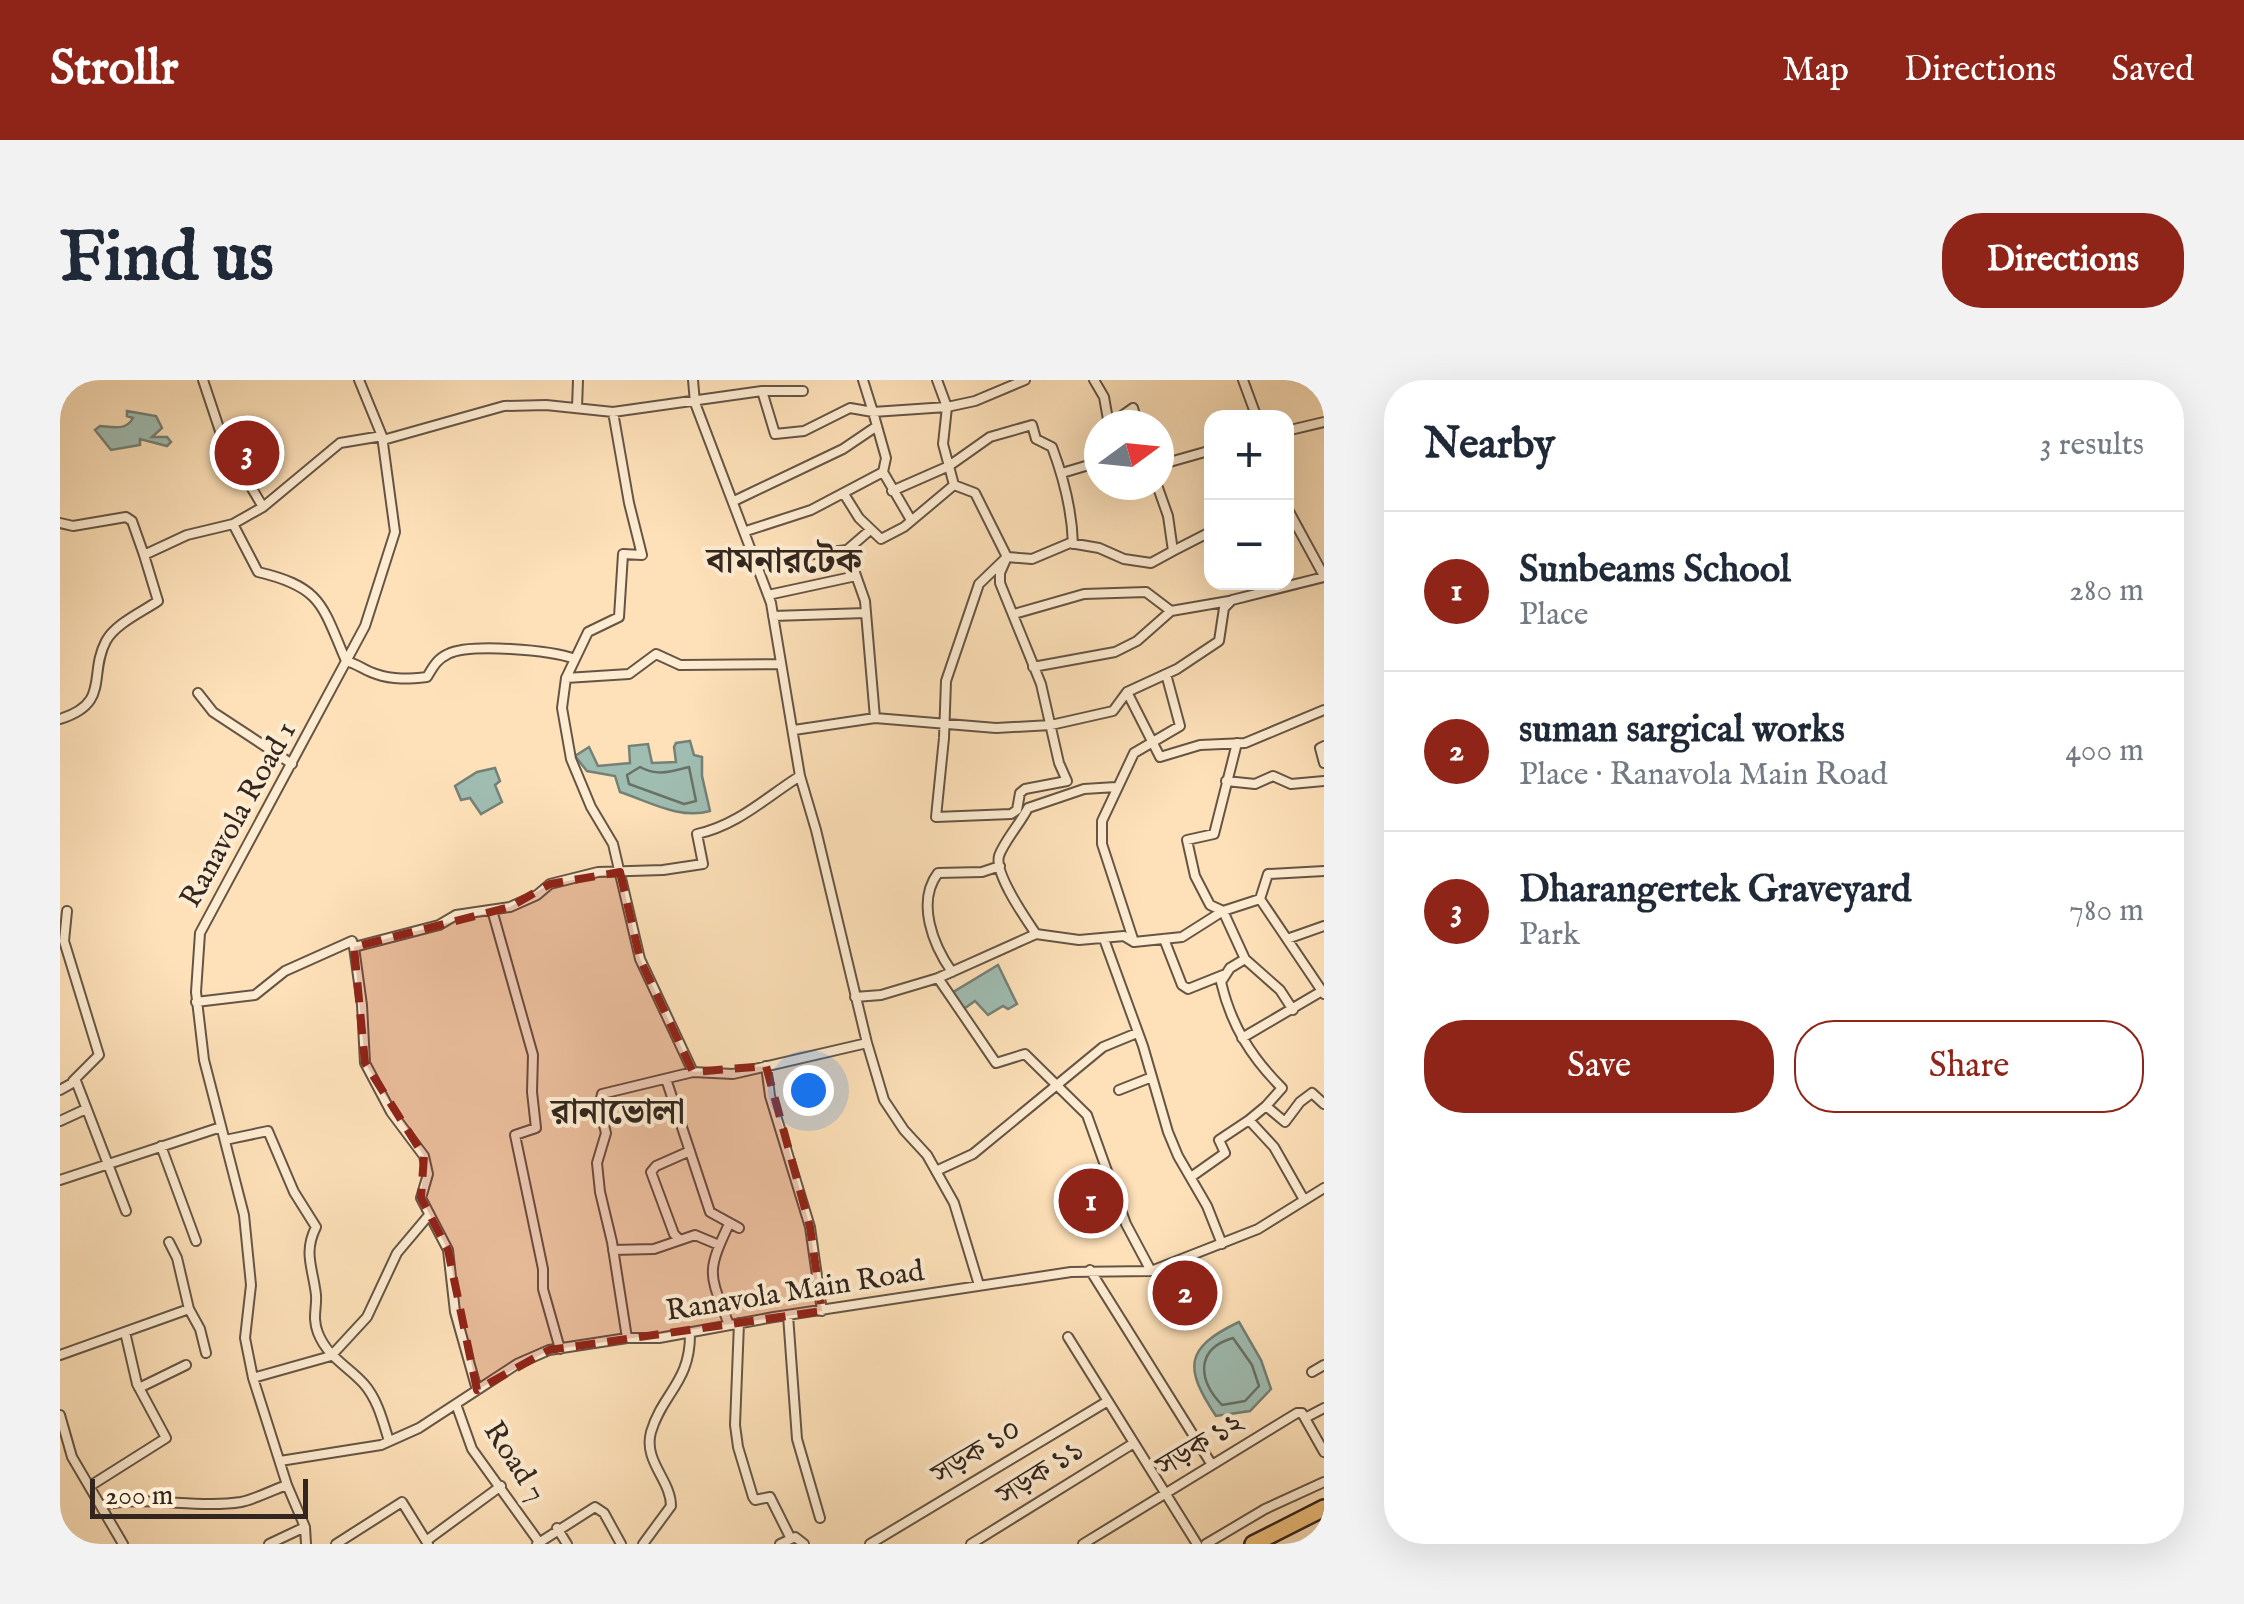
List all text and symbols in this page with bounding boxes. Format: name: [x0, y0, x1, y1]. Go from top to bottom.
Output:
text: Strollr: [50, 40, 178, 100]
text: Map: [1782, 48, 1849, 93]
text: Directions: [1904, 48, 2056, 93]
text: Saved: [2111, 48, 2194, 93]
button: Directions: [1942, 213, 2184, 308]
text: Find us: [60, 216, 274, 304]
north arrow: [1084, 410, 1174, 500]
map controls: [1204, 410, 1294, 590]
button: +: [1204, 410, 1294, 500]
pin: 3: [214, 416, 280, 490]
text: Nearby: [1424, 419, 1555, 472]
text: 3 results: [2040, 425, 2144, 466]
button: −: [1204, 500, 1294, 590]
district label: বামনারটেক: [704, 539, 864, 585]
text: Sunbeams School: [1519, 547, 1791, 595]
text: 1: [1451, 571, 1462, 612]
text: 280 m: [2069, 571, 2144, 612]
text: Place: [1519, 595, 1589, 636]
text: suman sargical works: [1519, 707, 1845, 755]
street label: Ranavola Road 1: [172, 715, 306, 915]
text: 2: [1449, 731, 1464, 772]
text: 400 m: [2065, 731, 2144, 772]
text: Place · Ranavola Main Road: [1519, 755, 1888, 796]
text: Dharangertek Graveyard: [1519, 867, 1911, 915]
text: 3: [1451, 891, 1462, 932]
text: 780 m: [2069, 891, 2144, 932]
text: Park: [1519, 915, 1580, 956]
button: Save: [1424, 1020, 1774, 1113]
button: Share: [1794, 1020, 2144, 1113]
your location: [783, 1065, 834, 1116]
district label: রানাভোলা: [549, 1091, 685, 1136]
pin: 1: [1058, 1164, 1124, 1238]
street label: Ranavola Main Road: [663, 1253, 928, 1331]
pin: 2: [1152, 1256, 1218, 1330]
street label: সড়ক ১২: [1149, 1405, 1251, 1487]
street label: সড়ক ১০: [924, 1411, 1029, 1495]
street label: Road 7: [474, 1415, 554, 1509]
street label: সড়ক ১১: [989, 1432, 1092, 1516]
scale bar: [90, 1474, 308, 1518]
text: 200 m: [105, 1479, 173, 1514]

